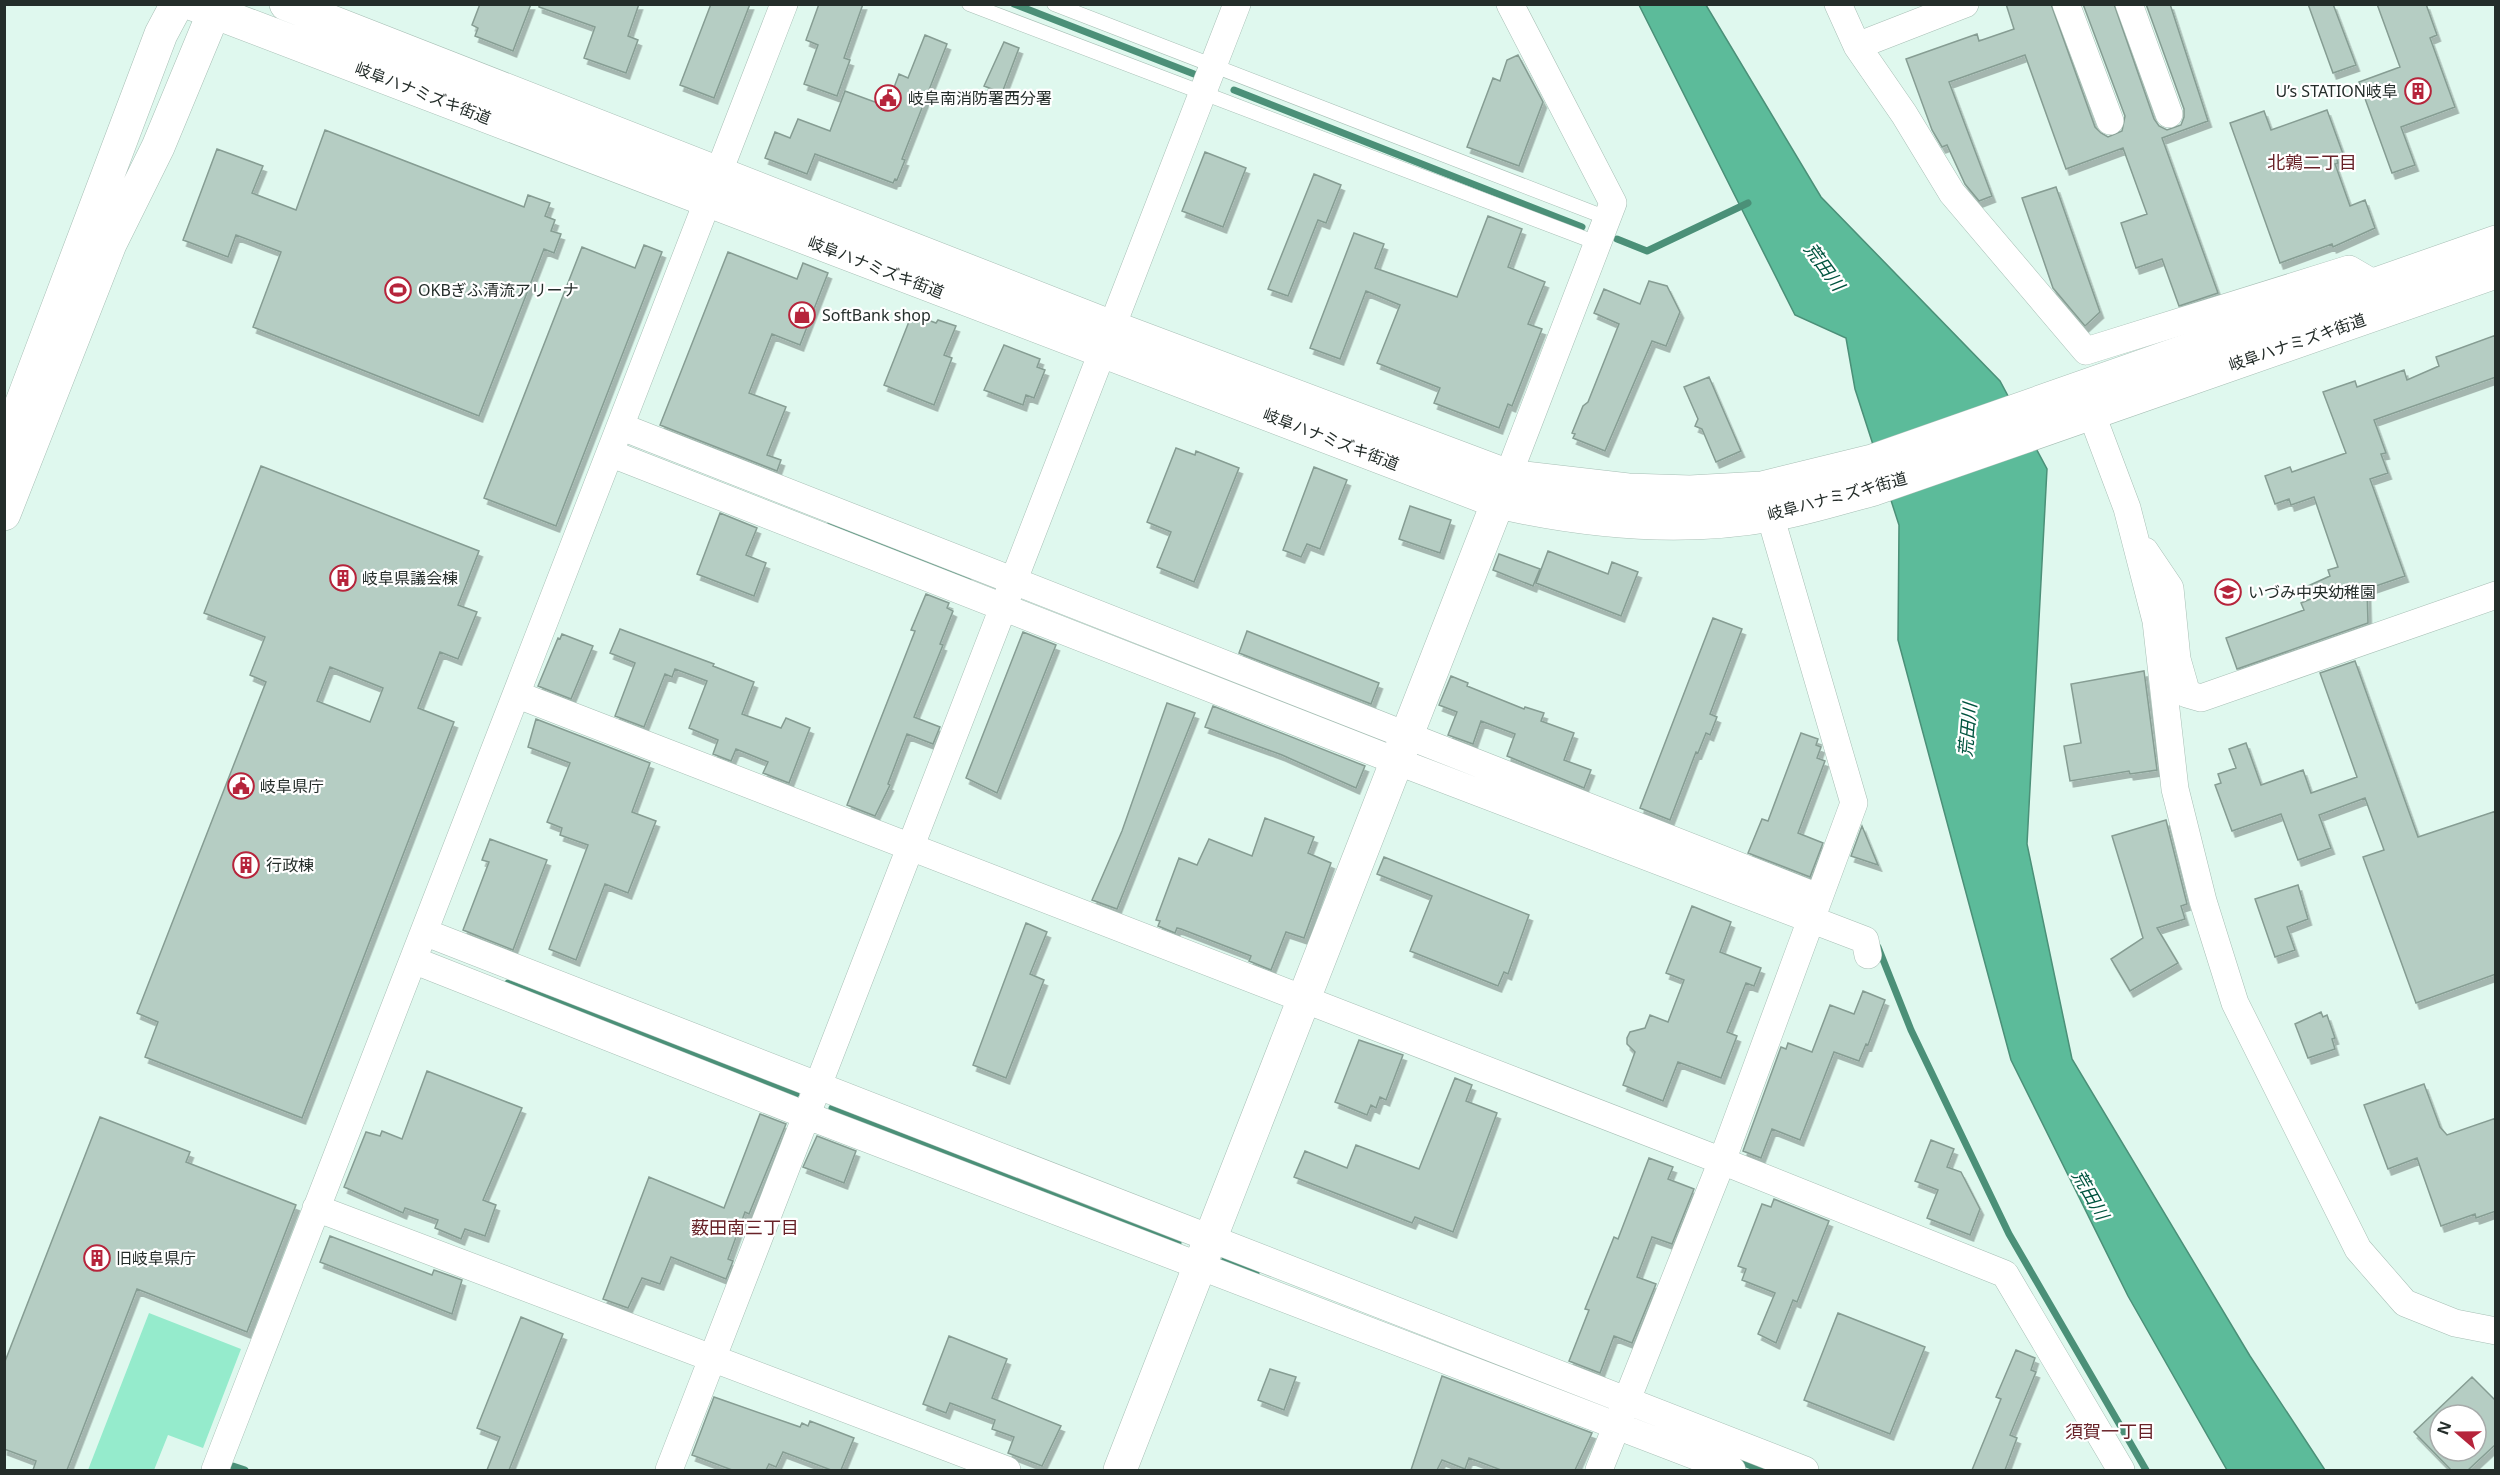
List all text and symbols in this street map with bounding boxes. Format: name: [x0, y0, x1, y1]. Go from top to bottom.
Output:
street label: 岐阜ハナミズキ街道: [352, 57, 494, 129]
building icon: U’s STATION岐阜: [2403, 76, 2433, 106]
place label: U’s STATION岐阜: [2276, 80, 2398, 102]
public building icon: 岐阜南消防署西分署: [873, 83, 903, 113]
place label: 岐阜南消防署西分署: [908, 87, 1052, 109]
district label: 北鶉二丁目: [2267, 150, 2357, 174]
street label: 岐阜ハナミズキ街道: [805, 231, 947, 303]
water label: 荒田川: [1799, 238, 1852, 297]
sports icon: OKBぎふ清流アリーナ: [383, 275, 413, 305]
place label: OKBぎふ清流アリーナ: [418, 279, 579, 301]
shop icon: SoftBank shop: [787, 300, 817, 330]
place label: SoftBank shop: [822, 304, 931, 326]
street label: 岐阜ハナミズキ街道: [2225, 308, 2369, 376]
street label: 岐阜ハナミズキ街道: [1260, 403, 1402, 475]
street label: 岐阜ハナミズキ街道: [1765, 467, 1909, 525]
building icon: 岐阜県議会棟: [328, 563, 358, 593]
place label: 岐阜県議会棟: [362, 567, 458, 589]
school or university icon: いづみ中央幼稚園: [2213, 577, 2243, 607]
place label: いづみ中央幼稚園: [2248, 581, 2376, 603]
water label: 荒田川: [1953, 700, 1981, 758]
public building icon: 岐阜県庁: [226, 771, 256, 801]
place label: 岐阜県庁: [260, 775, 324, 797]
building icon: 行政棟: [231, 850, 261, 880]
place label: 行政棟: [266, 854, 314, 876]
water label: 荒田川: [2067, 1165, 2116, 1226]
district label: 薮田南三丁目: [691, 1215, 799, 1239]
building icon: 旧岐阜県庁: [82, 1243, 112, 1273]
place label: 旧岐阜県庁: [116, 1247, 196, 1269]
north arrow: [2428, 1403, 2488, 1463]
text: N: [2431, 1418, 2456, 1438]
district label: 須賀一丁目: [2065, 1419, 2155, 1443]

